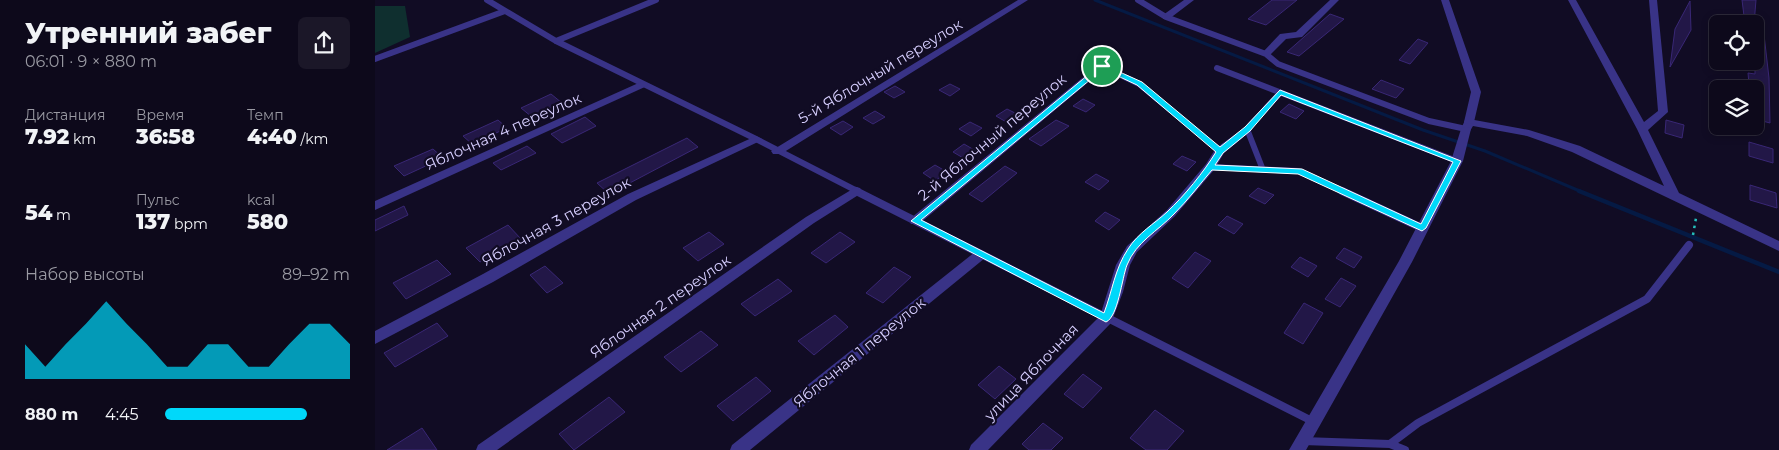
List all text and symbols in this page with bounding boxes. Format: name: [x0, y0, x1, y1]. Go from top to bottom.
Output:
street label: 5-й Яблочный переулок: [795, 14, 966, 128]
map controls: [1709, 15, 1764, 135]
button: locate: [1709, 15, 1764, 70]
text: Утренний забег: [25, 16, 271, 50]
button: share: [298, 17, 350, 69]
pin: [1081, 45, 1123, 87]
text: 06:01 · 9 × 880 m: [25, 52, 157, 71]
icon: arrive: [1088, 52, 1116, 80]
street label: 2-й Яблочный переулок: [914, 69, 1070, 205]
button: layers: [1709, 80, 1764, 135]
street label: Яблочная 4 переулок: [422, 88, 584, 174]
text: Дистанция: [25, 106, 105, 124]
text: Время: [136, 106, 184, 124]
text: Темп: [247, 106, 284, 124]
text: 7.92: [25, 124, 69, 149]
text: 36:58: [136, 124, 195, 149]
text: 4:40: [247, 124, 297, 149]
text: km: [69, 130, 96, 148]
text: /km: [297, 130, 328, 148]
street label: Яблочная 3 переулок: [478, 172, 634, 270]
text: Пульс: [136, 191, 180, 209]
text: kcal: [247, 191, 275, 209]
text: 54: [25, 200, 52, 225]
text: m: [52, 206, 71, 224]
text: 137: [136, 209, 170, 234]
text: 580: [247, 209, 288, 234]
text: bpm: [170, 215, 208, 233]
street label: Яблочная 2 переулок: [586, 250, 734, 362]
text: Набор высоты: [25, 265, 145, 284]
text: 89–92 m: [282, 265, 350, 284]
street label: Яблочная 1 переулок: [789, 293, 929, 411]
street label: улица Яблочная: [979, 320, 1082, 425]
text: 880 m: [25, 405, 78, 424]
text: 4:45: [105, 405, 139, 424]

